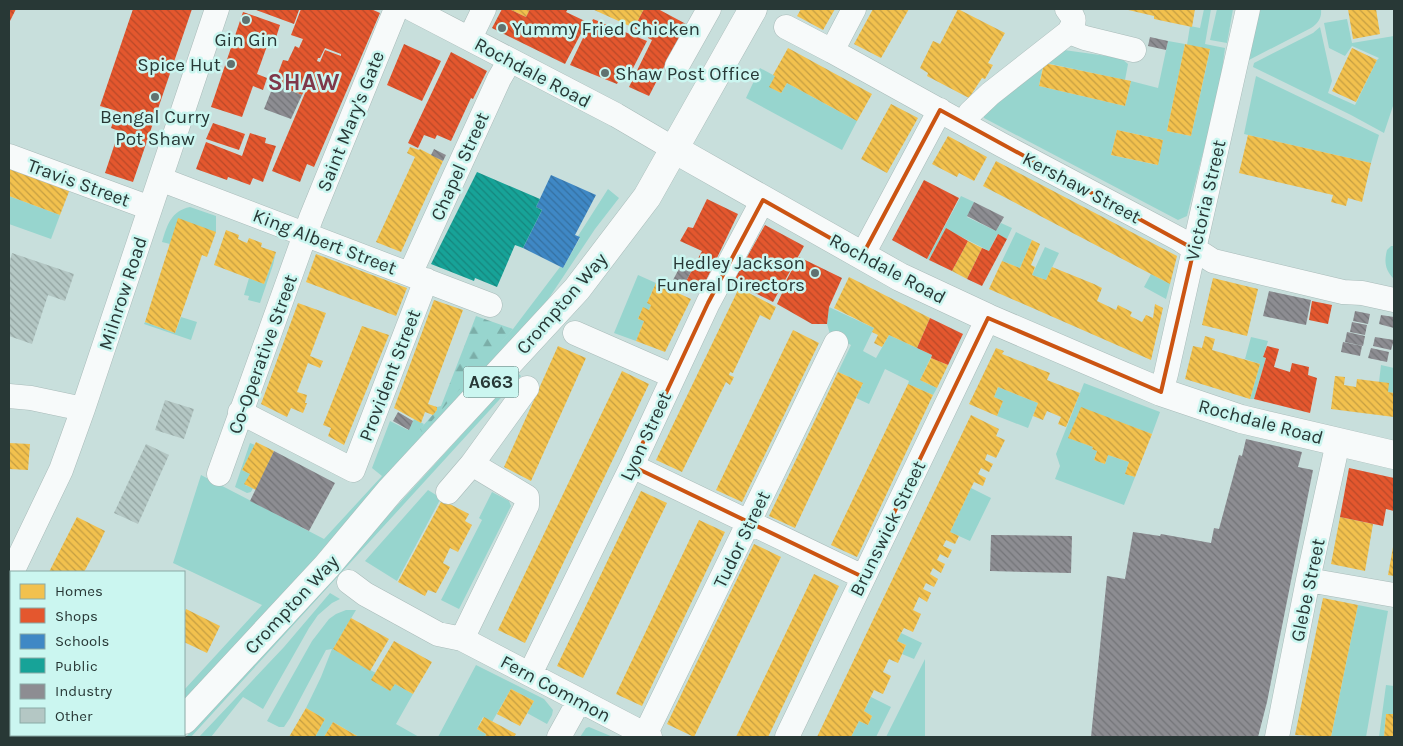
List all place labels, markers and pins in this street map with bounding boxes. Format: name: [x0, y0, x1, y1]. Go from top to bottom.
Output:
marker: Gin Gin: [240, 14, 252, 26]
place label: Yummy Fried Chicken: [512, 18, 700, 40]
marker: Yummy Fried Chicken: [496, 22, 508, 34]
place label: Gin Gin: [214, 29, 278, 51]
place label: Spice Hut: [137, 54, 221, 76]
marker: Spice Hut: [225, 58, 237, 70]
place label: Shaw Post Office: [615, 63, 760, 85]
marker: Shaw Post Office: [599, 67, 611, 79]
marker: Bengal Curry Pot Shaw: [149, 91, 161, 103]
place label: Bengal Curry Pot Shaw: [100, 106, 210, 150]
place label: Hedley Jackson Funeral Directors: [657, 252, 805, 296]
marker: Hedley Jackson Funeral Directors: [809, 267, 821, 279]

